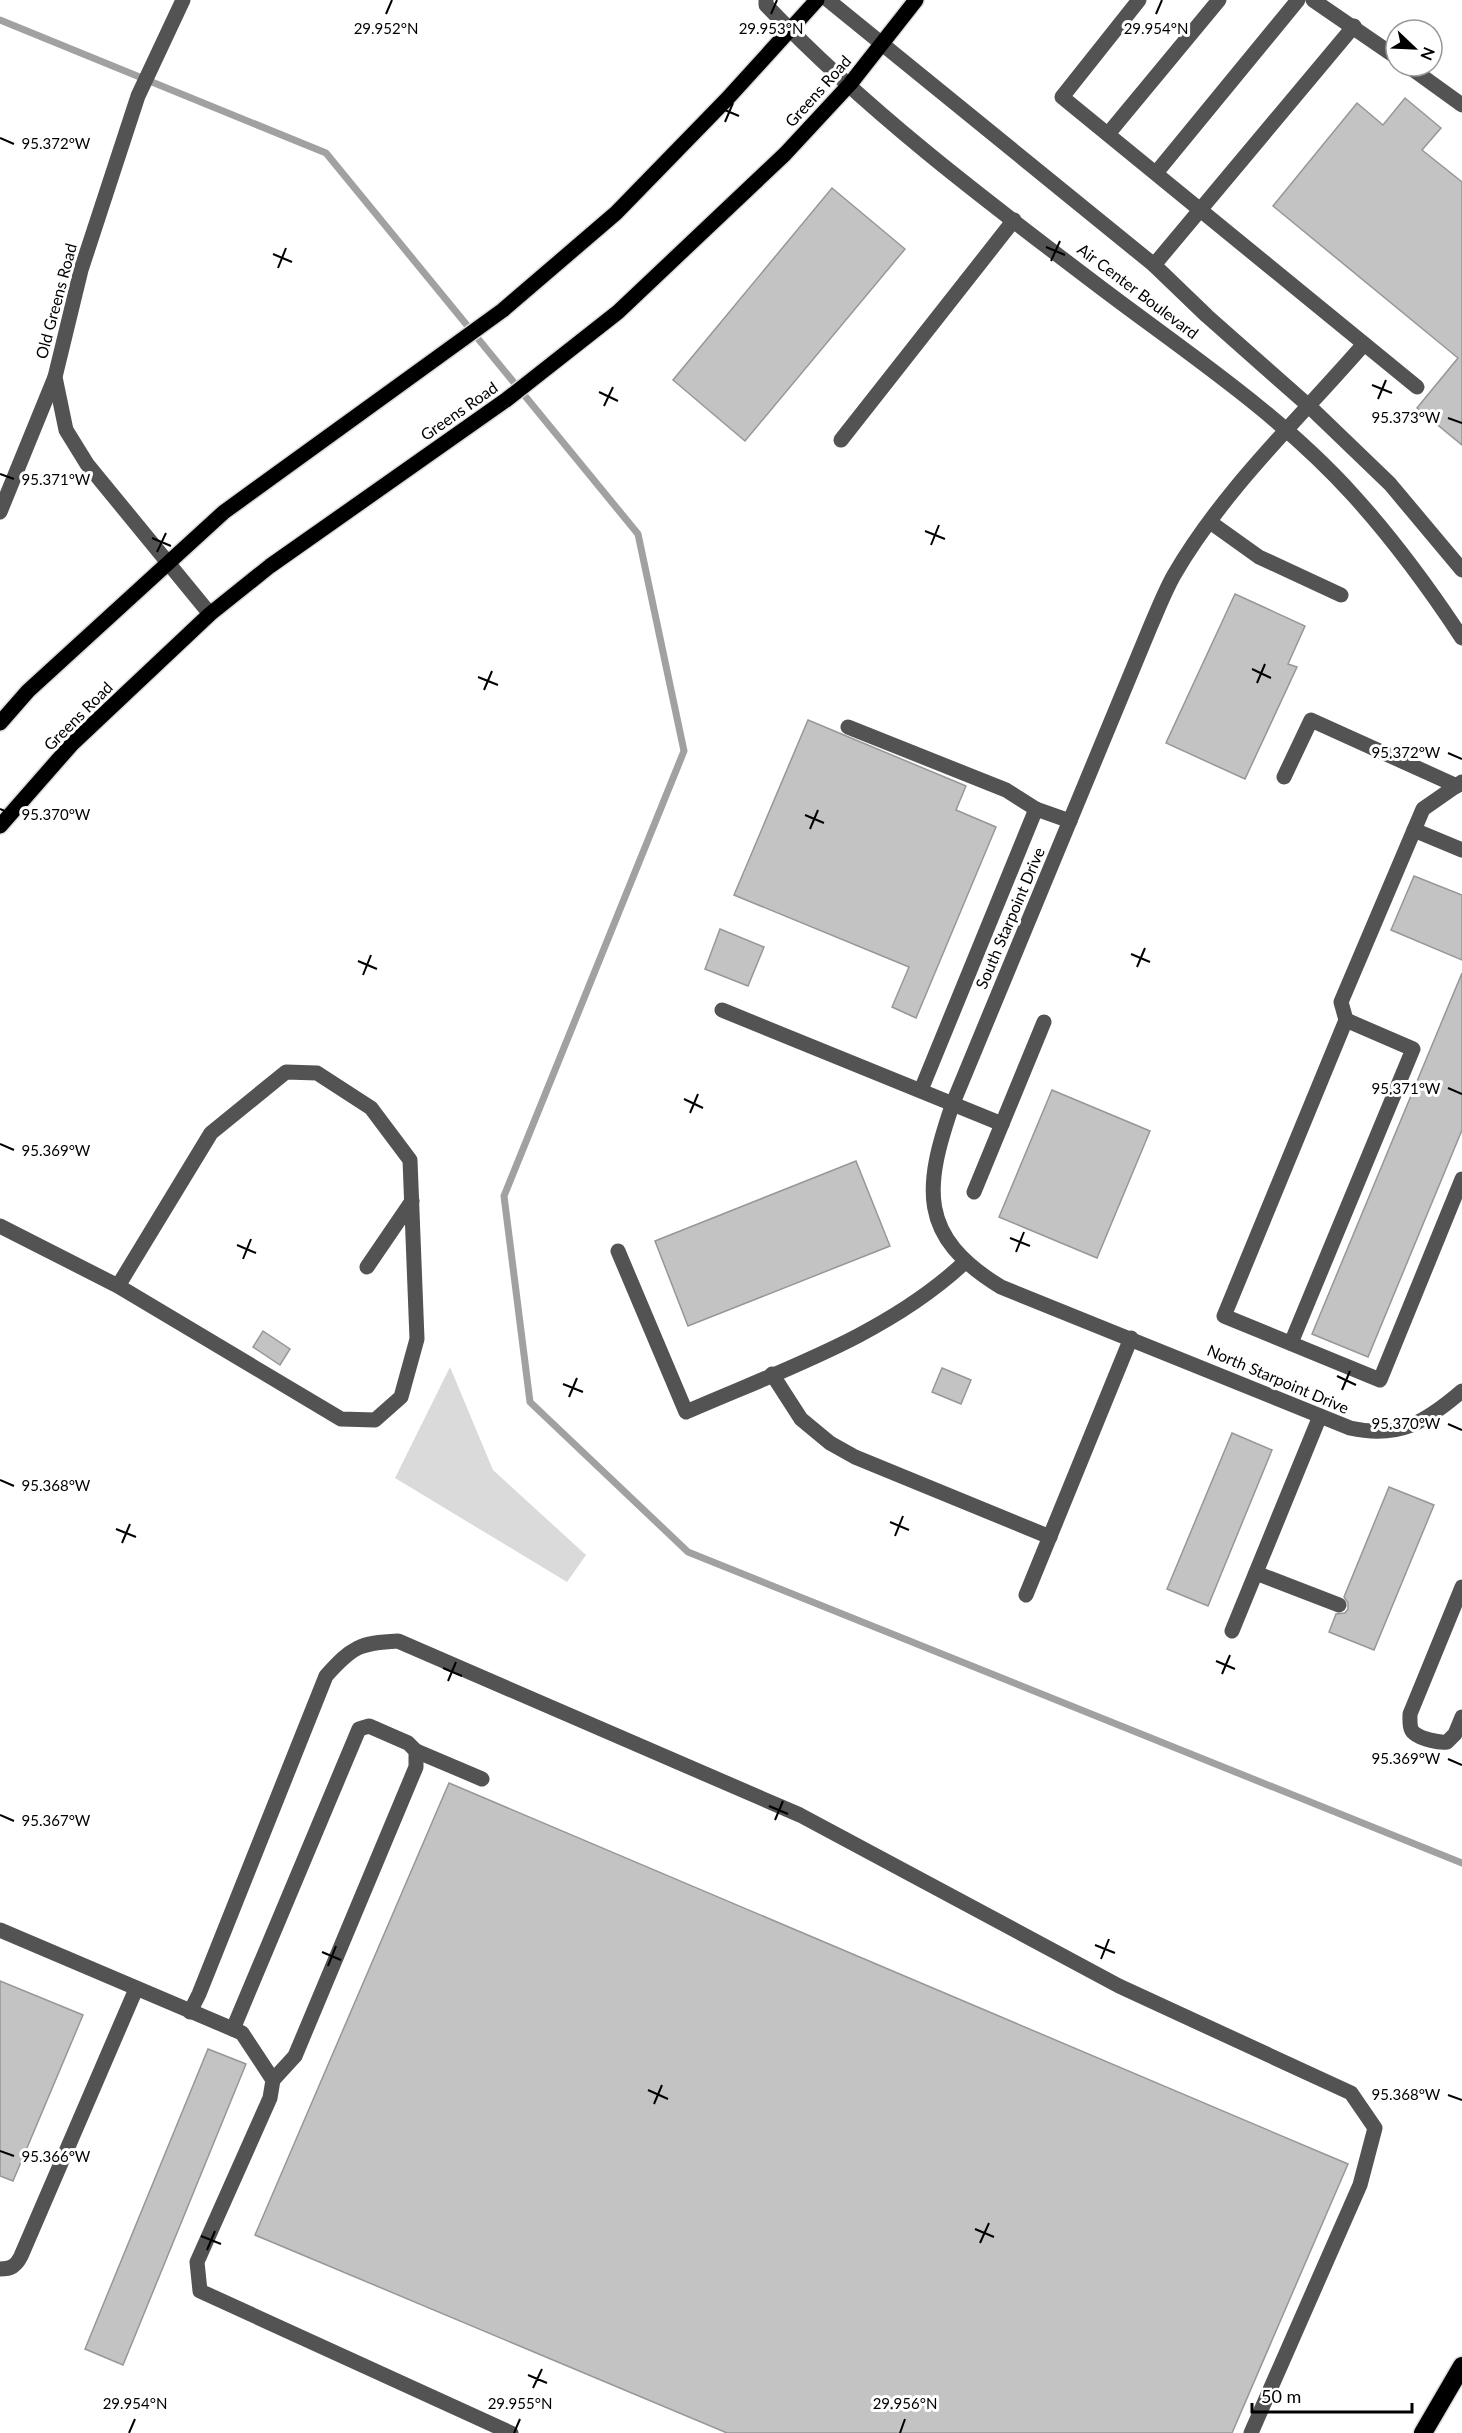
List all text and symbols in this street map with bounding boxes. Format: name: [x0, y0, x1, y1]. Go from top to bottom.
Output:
north arrow: [1384, 18, 1444, 78]
text: 29.952°N: [354, 19, 418, 37]
text: 29.953°N: [739, 19, 803, 37]
text: 29.954°N: [1124, 19, 1188, 37]
text: N: [1417, 45, 1439, 63]
street label: Greens Road: [781, 51, 855, 130]
text: 95.372°W: [22, 134, 91, 152]
street label: Air Center Boulevard: [1074, 239, 1203, 342]
street label: Old Greens Road: [31, 241, 80, 361]
street label: Greens Road: [417, 377, 501, 444]
text: 95.373°W: [1372, 408, 1441, 426]
text: 95.371°W: [22, 470, 91, 488]
street label: Greens Road: [39, 677, 116, 754]
text: 95.372°W: [1372, 743, 1441, 761]
text: 95.370°W: [22, 805, 91, 823]
street label: South Starpoint Drive: [971, 844, 1048, 991]
text: 95.371°W: [1372, 1079, 1441, 1097]
text: 95.369°W: [22, 1141, 91, 1159]
street label: North Starpoint Drive: [1204, 1340, 1352, 1417]
text: 95.370°W: [1372, 1414, 1441, 1432]
text: 95.368°W: [22, 1476, 91, 1494]
text: 95.369°W: [1372, 1749, 1441, 1767]
text: 95.367°W: [22, 1811, 91, 1829]
text: 95.368°W: [1372, 2085, 1441, 2103]
text: 95.366°W: [22, 2147, 91, 2165]
scale bar: [1252, 2376, 1412, 2414]
text: 50 m: [1261, 2385, 1301, 2407]
text: 29.954°N: [103, 2394, 167, 2412]
text: 29.955°N: [488, 2394, 552, 2412]
text: 29.956°N: [873, 2394, 937, 2412]

